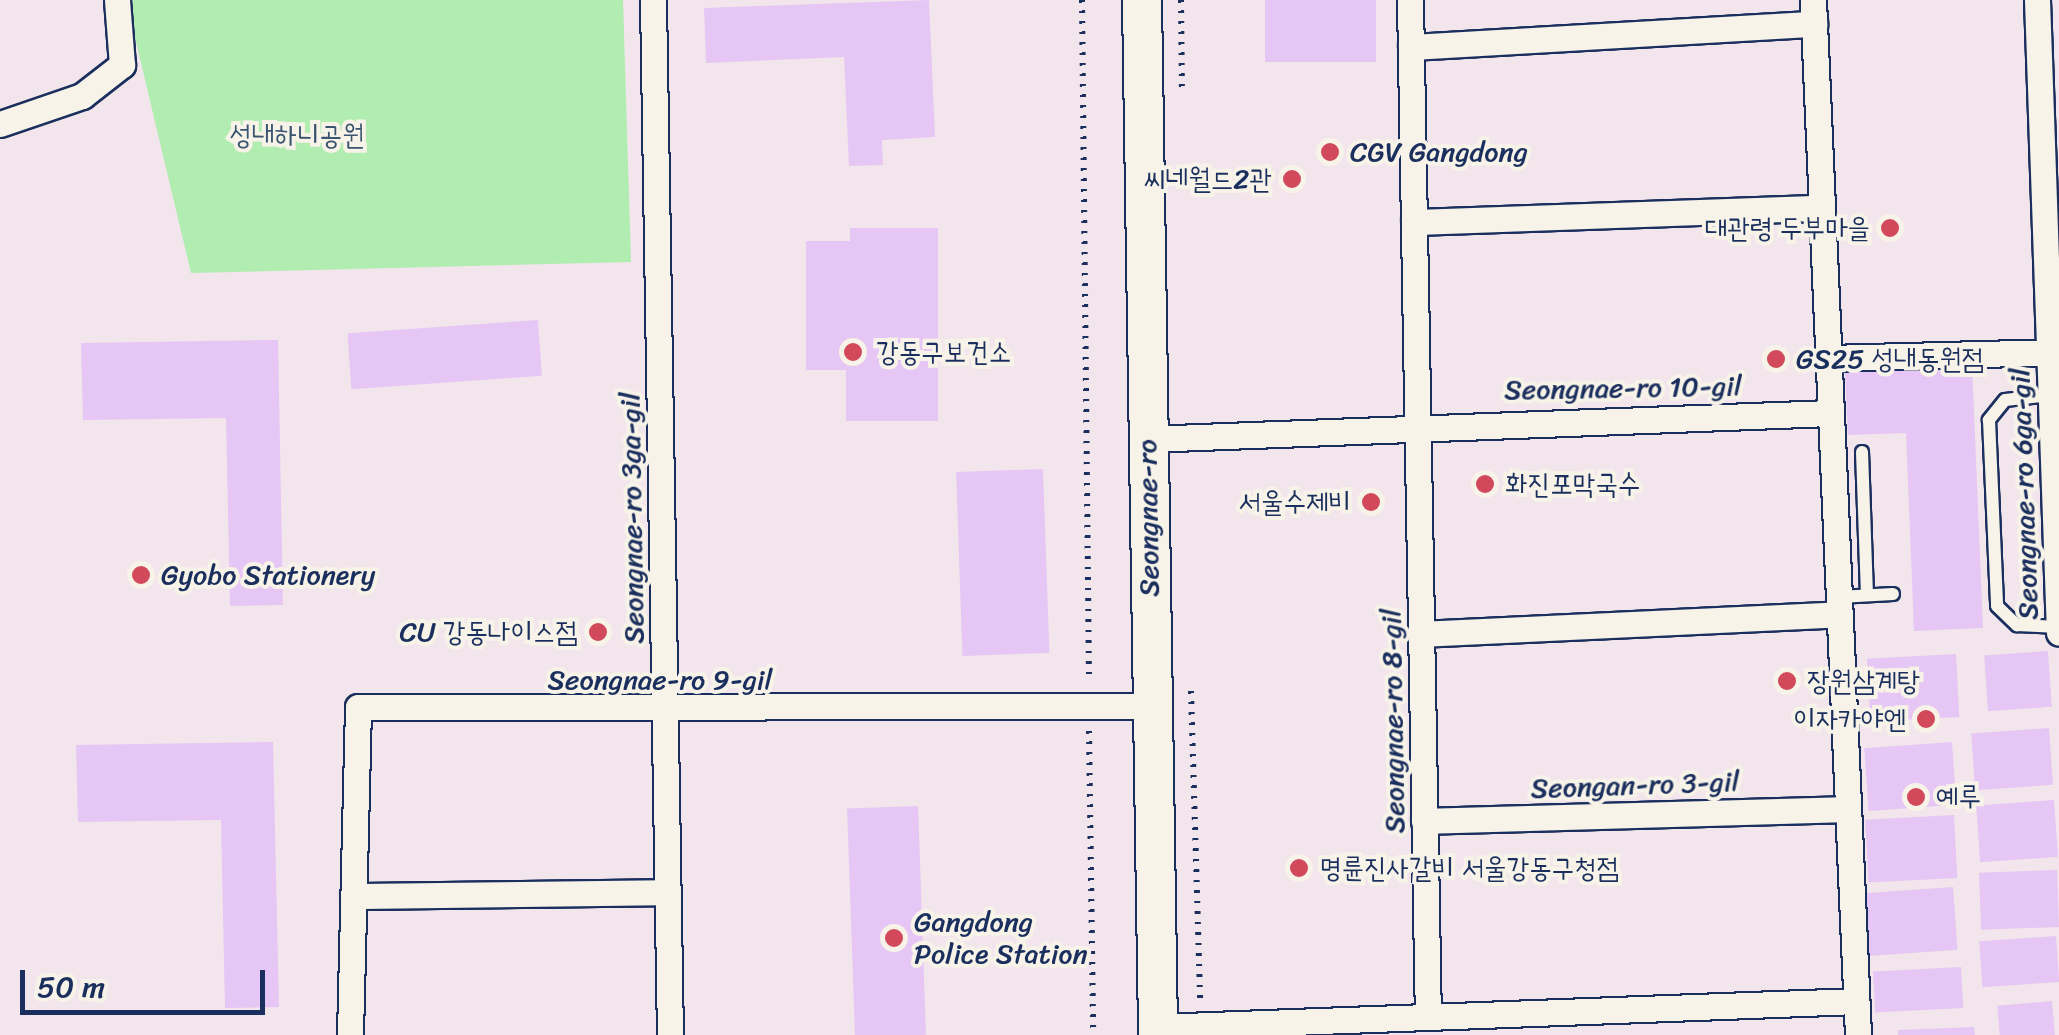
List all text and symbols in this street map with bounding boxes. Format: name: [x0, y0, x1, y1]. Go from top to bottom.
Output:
park label: 성내하니공원: [229, 118, 365, 152]
place label: CGV Gangdong: [1350, 135, 1528, 169]
marker: CGV Gangdong: [1319, 141, 1341, 163]
place label: 씨네월드2관: [1143, 162, 1272, 196]
marker: 씨네월드2관: [1281, 168, 1303, 190]
place label: 대관령 두부마을: [1705, 211, 1870, 245]
marker: 대관령 두부마을: [1879, 217, 1901, 239]
place label: 강동구보건소: [876, 335, 1011, 369]
marker: 강동구보건소: [840, 339, 866, 365]
place label: GS25 성내동원점: [1796, 342, 1984, 376]
marker: GS25 성내동원점: [1765, 348, 1787, 370]
street label: Seongnae-ro 6ga-gil: [2003, 367, 2045, 621]
street label: Seongnae-ro 10-gil: [1504, 369, 1742, 407]
street label: Seongnae-ro 3ga-gil: [613, 392, 651, 644]
street label: Seongnae-ro: [1130, 439, 1166, 597]
place label: 화진포막국수: [1505, 467, 1640, 501]
marker: 화진포막국수: [1474, 473, 1496, 495]
place label: 서울수제비: [1238, 485, 1351, 519]
marker: 서울수제비: [1360, 491, 1382, 513]
place label: Gyobo Stationery: [161, 558, 377, 592]
marker: Gyobo Stationery: [130, 564, 152, 586]
street label: Seongnae-ro 8-gil: [1374, 608, 1412, 834]
place label: CU 강동나이스점: [400, 615, 578, 649]
marker: CU 강동나이스점: [587, 621, 609, 643]
street label: Seongnae-ro 9-gil: [547, 663, 773, 697]
place label: 장원삼계탕: [1807, 664, 1920, 698]
marker: 장원삼계탕: [1776, 670, 1798, 692]
place label: 이자카야엔: [1793, 702, 1906, 736]
marker: 이자카야엔: [1915, 708, 1937, 730]
street label: Seongan-ro 3-gil: [1530, 765, 1740, 805]
place label: 예루: [1936, 780, 1981, 814]
marker: 예루: [1905, 786, 1927, 808]
place label: 명륜진사갈비 서울강동구청점: [1319, 851, 1619, 885]
marker: 명륜진사갈비 서울강동구청점: [1288, 857, 1310, 879]
place label: Gangdong Police Station: [914, 905, 1089, 971]
marker: Gangdong Police Station: [883, 927, 905, 949]
scale bar: [25, 950, 270, 1012]
text: 50 m: [37, 960, 105, 1014]

